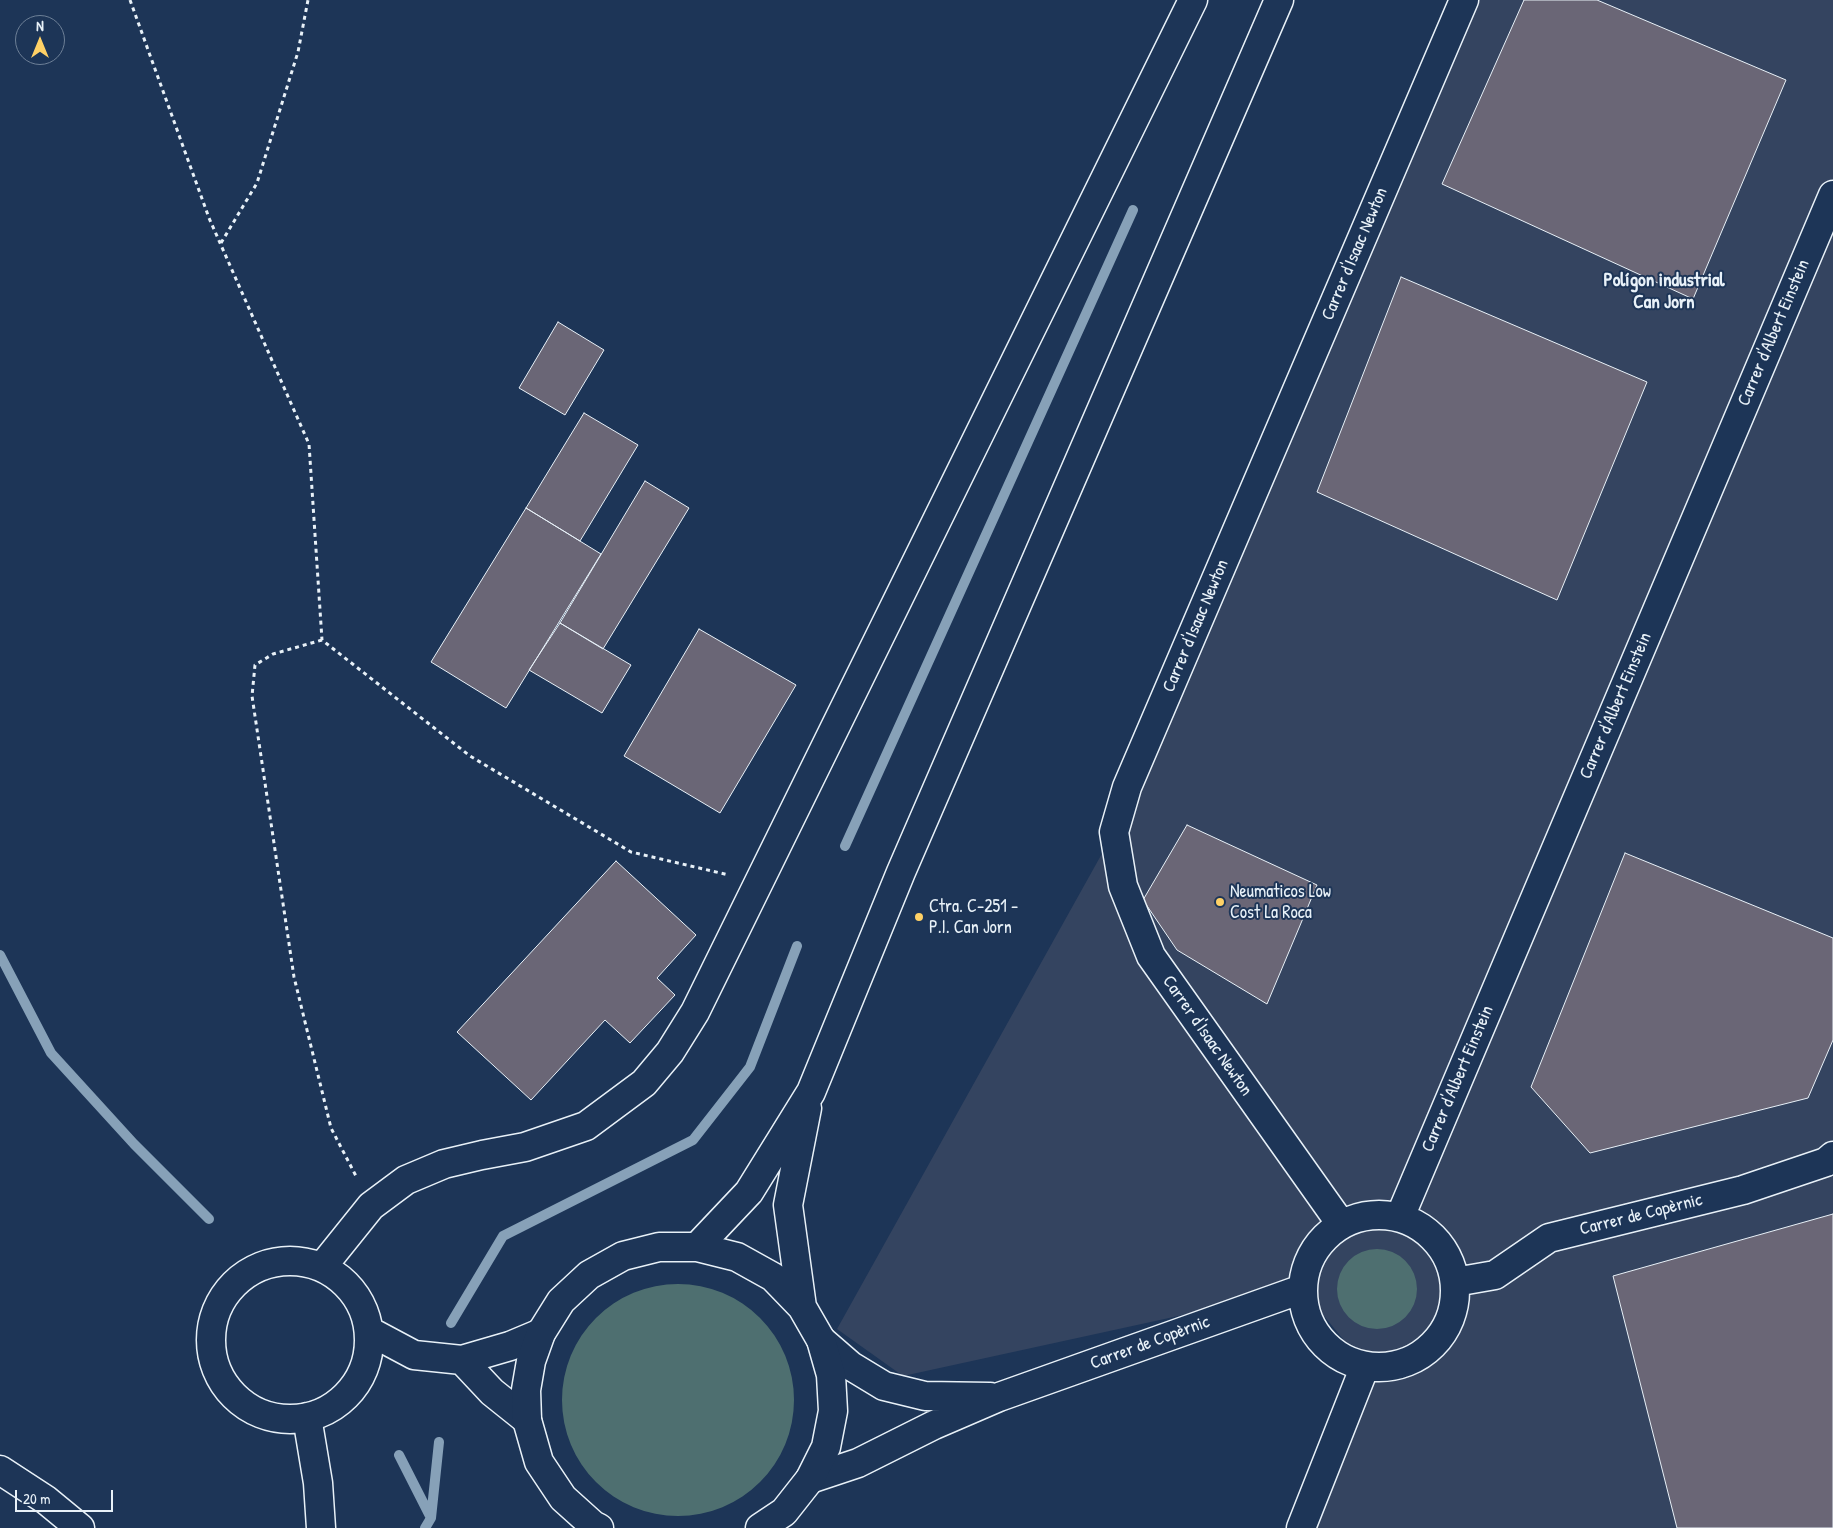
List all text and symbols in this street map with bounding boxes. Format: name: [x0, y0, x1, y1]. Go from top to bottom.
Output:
north arrow: [15, 15, 65, 65]
text: N: [36, 16, 44, 35]
street label: Carrer d'Isaac Newton: [1317, 184, 1393, 324]
street label: Carrer d'Albert Einstein: [1733, 257, 1815, 409]
district label: Polígon industrial Can Jorn: [1604, 270, 1724, 314]
street label: Carrer d'Isaac Newton: [1158, 556, 1234, 696]
street label: Carrer d'Albert Einstein: [1575, 630, 1657, 782]
place label: Neumaticos Low Cost La Roca: [1230, 881, 1331, 924]
place label: Ctra. C-251 - P.I. Can Jorn: [929, 896, 1018, 939]
marker: Neumaticos Low Cost La Roca: [1214, 896, 1226, 908]
marker: Ctra. C-251 - P.I. Can Jorn: [913, 911, 925, 923]
street label: Carrer d'Isaac Newton: [1157, 972, 1257, 1100]
street label: Carrer d'Albert Einstein: [1417, 1003, 1499, 1155]
street label: Carrer de Copèrnic: [1578, 1189, 1704, 1241]
street label: Carrer de Copèrnic: [1087, 1311, 1213, 1375]
scale bar: [18, 1480, 115, 1512]
text: 20 m: [23, 1488, 50, 1509]

